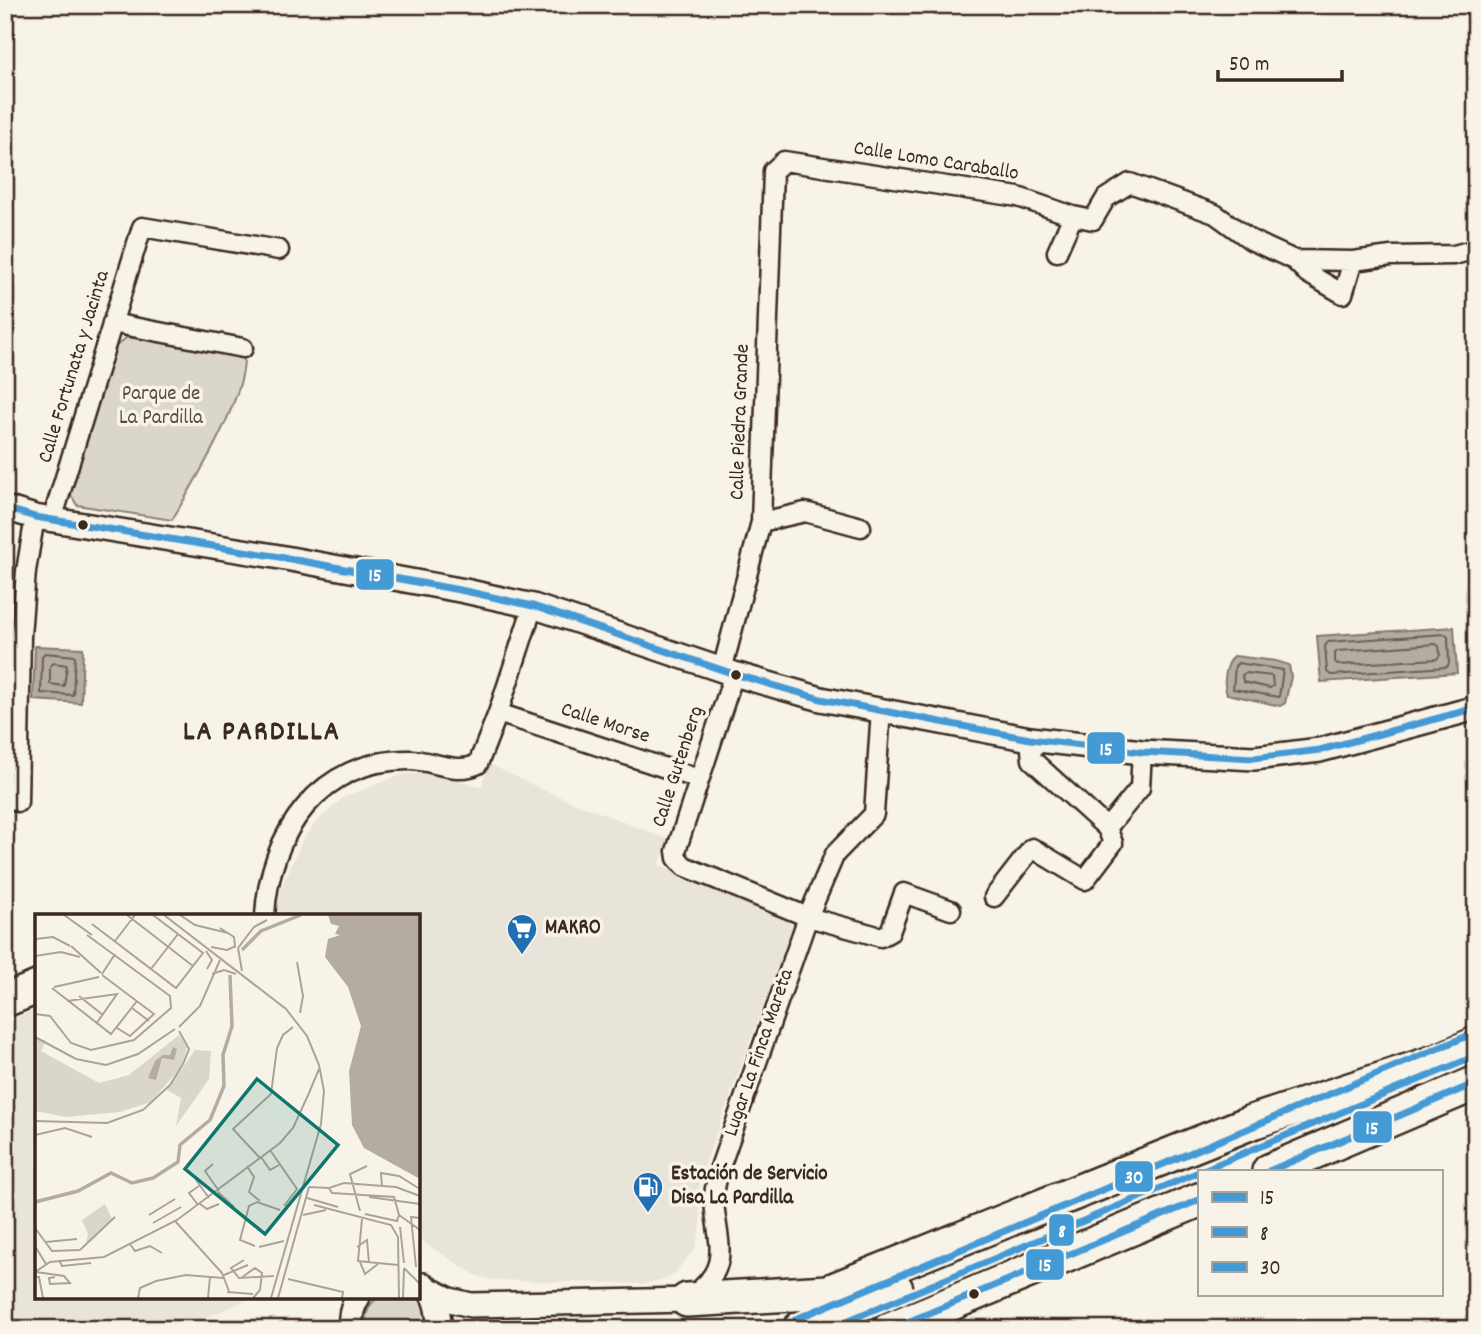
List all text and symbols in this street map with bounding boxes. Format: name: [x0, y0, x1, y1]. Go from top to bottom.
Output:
scale bar: [1218, 38, 1343, 82]
text: 50 m: [1229, 51, 1269, 81]
street label: Calle Lomo Caraballo: [851, 134, 1021, 190]
street label: Calle Fortunata y Jacinta: [31, 266, 119, 467]
street label: Calle Piedra Grande: [723, 343, 759, 501]
park label: Parque de La Pardilla: [119, 380, 204, 434]
unlabelled marker: [76, 518, 90, 532]
line badge: 15: [355, 558, 395, 591]
text: 15: [369, 564, 382, 591]
unlabelled marker: [729, 668, 743, 682]
street label: Calle Morse: [557, 696, 653, 752]
street label: Calle Gutenberg: [645, 702, 713, 832]
district label: LA PARDILLA: [183, 714, 341, 754]
line badge: 15: [1086, 731, 1126, 765]
text: 15: [1100, 738, 1113, 765]
supermarket icon: MAKRO: [505, 912, 539, 956]
inset map: [35, 914, 420, 1299]
place label: MAKRO: [545, 914, 601, 944]
street label: Lugar La Finca Mareta: [717, 964, 803, 1141]
line badge: 15: [1352, 1110, 1393, 1144]
text: 15: [1366, 1117, 1379, 1144]
place label: Estación de Servicio Disa La Pardilla: [671, 1160, 828, 1214]
line badge: 30: [1114, 1160, 1154, 1193]
text: 30: [1125, 1166, 1143, 1193]
fuel station icon: Estación de Servicio Disa La Pardilla: [631, 1170, 665, 1214]
legend: [1198, 1170, 1442, 1296]
text: 15: [1260, 1185, 1274, 1215]
line badge: 8: [1048, 1213, 1075, 1247]
text: 8: [1058, 1220, 1066, 1247]
text: 8: [1260, 1221, 1268, 1251]
line badge: 15: [1025, 1248, 1065, 1281]
text: 15: [1039, 1254, 1052, 1281]
text: 30: [1260, 1255, 1281, 1285]
unlabelled marker: [967, 1287, 981, 1301]

